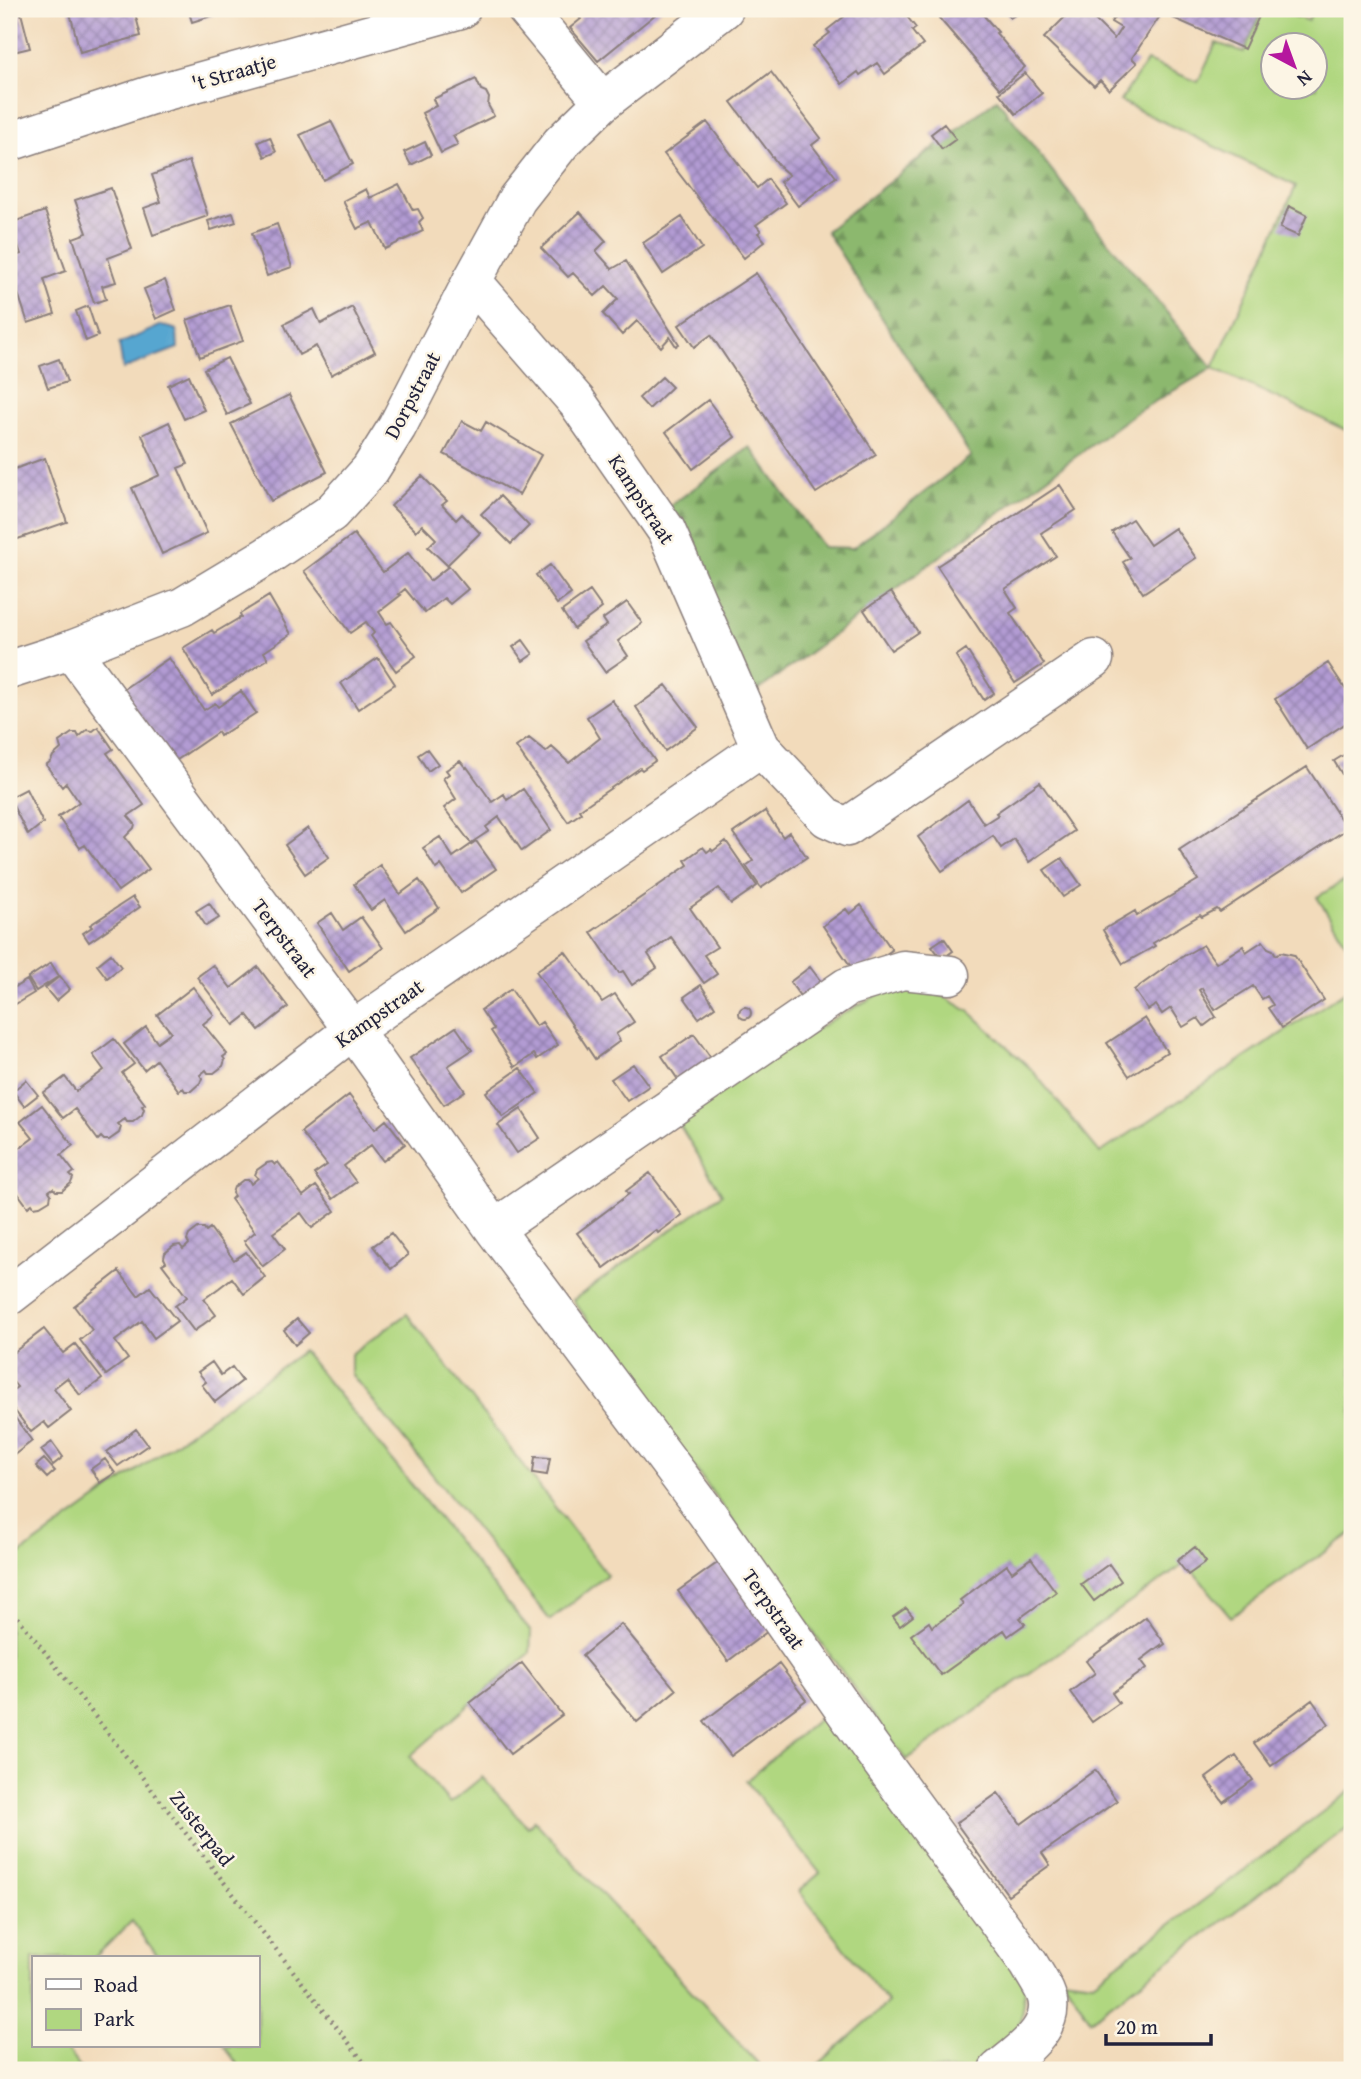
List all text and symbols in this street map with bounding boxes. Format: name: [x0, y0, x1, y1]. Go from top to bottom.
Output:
north arrow: [1260, 32, 1330, 102]
street label: 't Straatje: [188, 45, 280, 99]
text: N: [1291, 64, 1319, 94]
street label: Dorpstraat: [376, 345, 448, 444]
street label: Kampstraat: [601, 448, 683, 551]
street label: Terpstraat: [245, 892, 325, 985]
street label: Kampstraat: [328, 971, 430, 1055]
street label: Terpstraat: [735, 1562, 813, 1656]
street label: Zusterpad: [162, 1783, 242, 1873]
legend: [32, 1956, 259, 2048]
text: Road: [94, 1969, 139, 2000]
scale bar: [1106, 2002, 1210, 2046]
text: Park: [94, 2003, 135, 2034]
text: 20 m: [1116, 2011, 1158, 2042]

